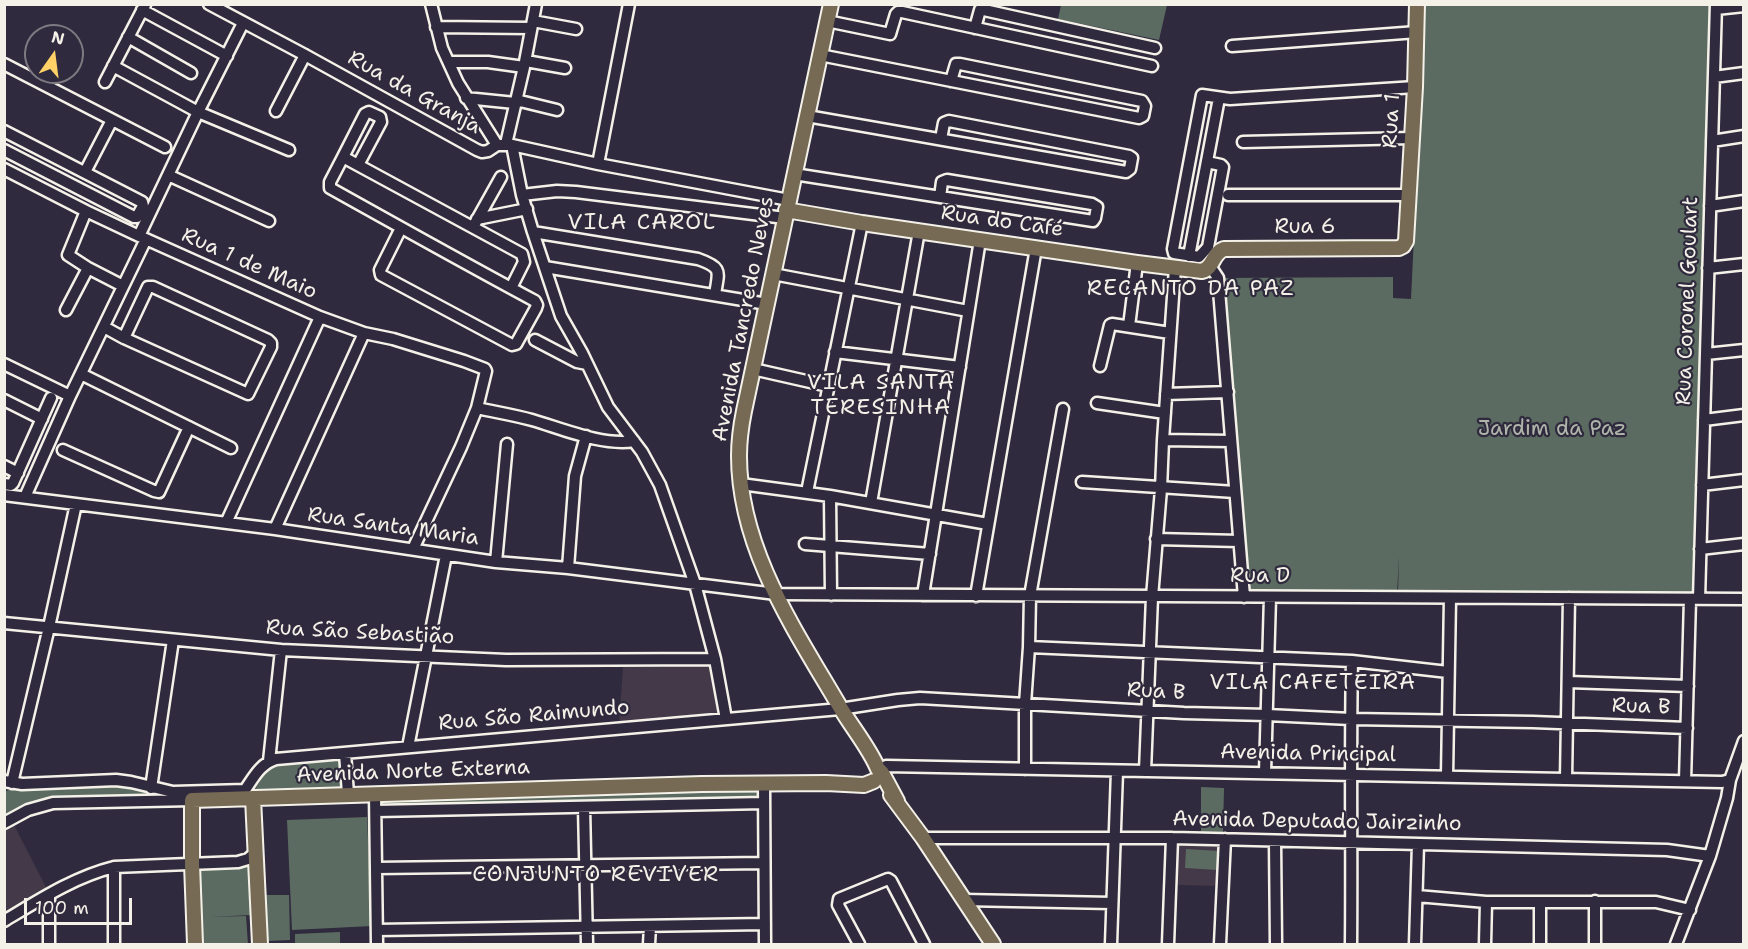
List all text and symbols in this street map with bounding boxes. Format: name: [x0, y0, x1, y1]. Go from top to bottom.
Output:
north arrow: [24, 24, 84, 84]
text: N: [49, 26, 67, 50]
street label: Rua da Granja: [343, 46, 485, 140]
street label: Rua 1: [1378, 93, 1406, 149]
street label: Avenida Tancredo Neves: [708, 194, 780, 444]
street label: Rua Coronel Goulart: [1672, 196, 1704, 406]
street label: Rua do Café: [939, 201, 1065, 243]
district label: VILA CAROL: [568, 210, 716, 236]
street label: Rua 6: [1275, 215, 1335, 241]
street label: Rua 1 de Maio: [177, 223, 321, 305]
district label: RECANTO DA PAZ: [1087, 276, 1295, 302]
district label: VILA SANTA TERESINHA: [807, 370, 955, 422]
park label: Jardim da Paz: [1478, 417, 1626, 443]
street label: Rua Santa Maria: [306, 502, 480, 552]
street label: Rua D: [1230, 564, 1290, 590]
street label: Rua São Sebastião: [265, 615, 455, 651]
district label: VILA CAFETEIRA: [1209, 670, 1417, 696]
street label: Rua B: [1126, 678, 1186, 706]
street label: Rua B: [1611, 693, 1671, 721]
street label: Rua São Raimundo: [437, 695, 631, 737]
street label: Avenida Principal: [1220, 740, 1396, 768]
street label: Avenida Norte Externa: [296, 755, 530, 789]
street label: Avenida Deputado Jairzinho: [1172, 807, 1462, 837]
district label: CONJUNTO REVIVER: [472, 862, 720, 888]
scale bar: [27, 886, 135, 924]
text: 100 m: [35, 896, 89, 920]

